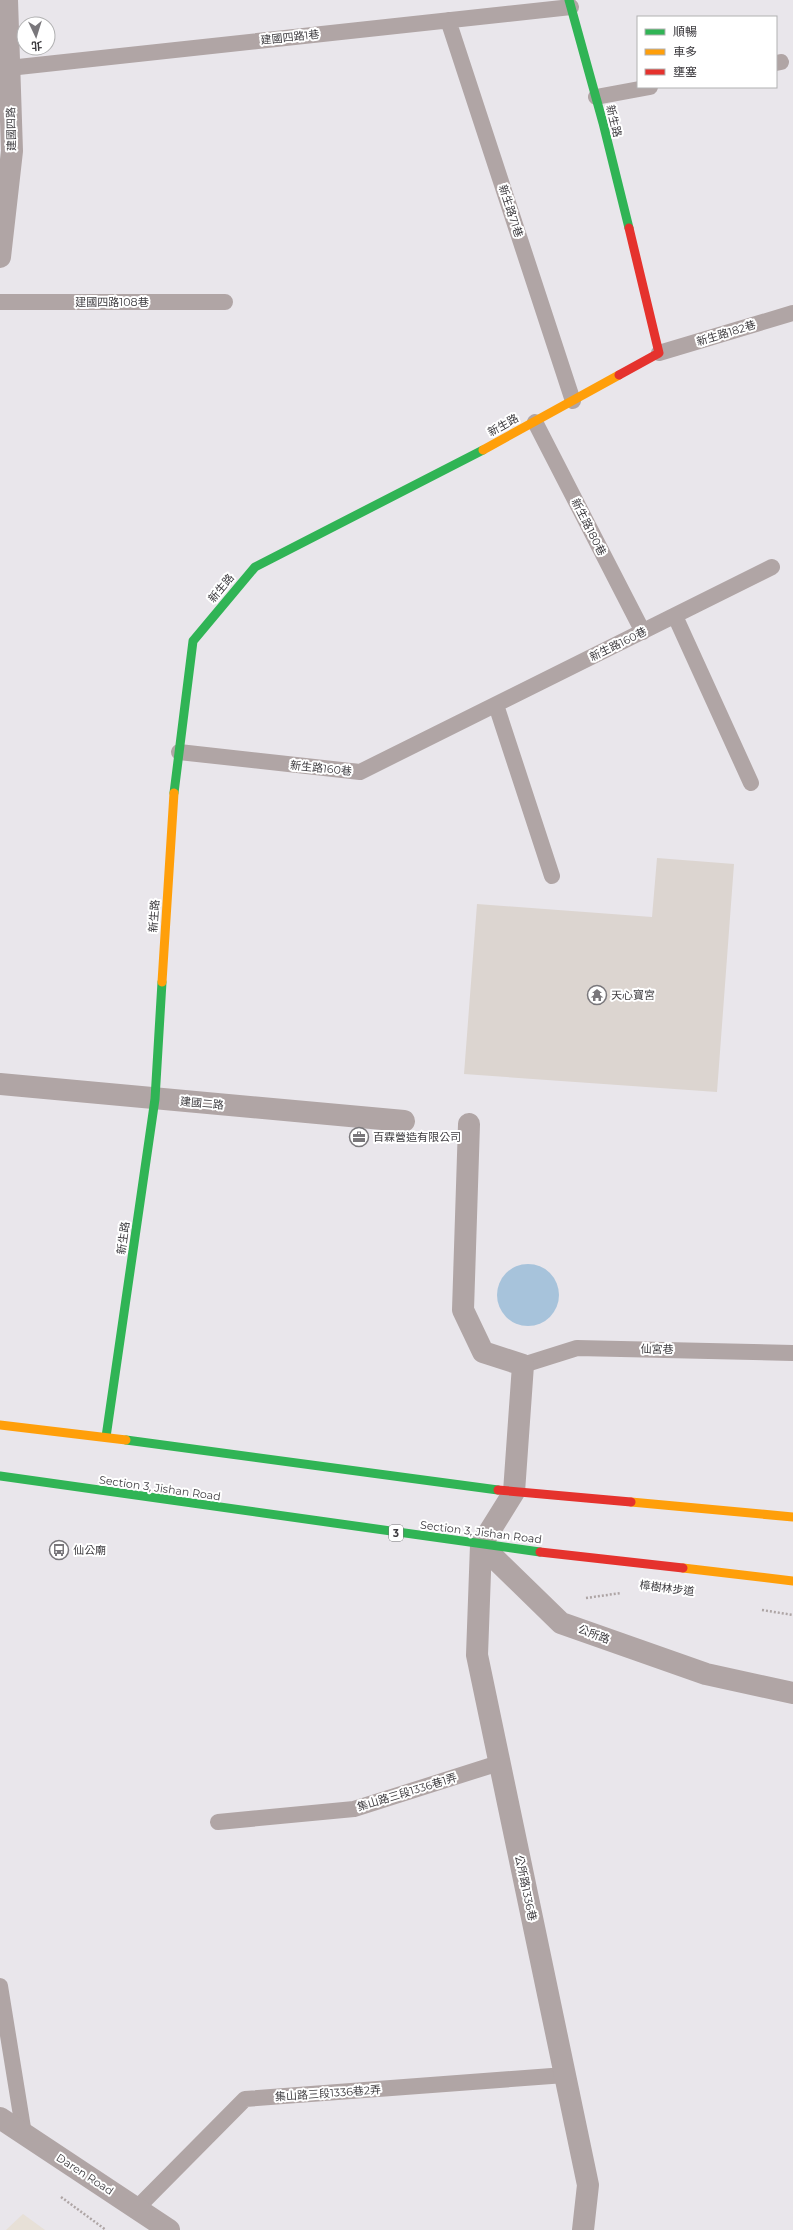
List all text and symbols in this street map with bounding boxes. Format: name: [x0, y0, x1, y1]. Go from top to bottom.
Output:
north arrow: [16, 16, 56, 56]
legend: [637, 16, 777, 88]
text: 順暢: [673, 24, 697, 39]
street label: 建國四路1巷: [260, 27, 320, 47]
text: 北: [31, 39, 43, 53]
text: 車多: [673, 44, 697, 59]
text: 壅塞: [673, 64, 697, 79]
street label: 新生路: [603, 103, 625, 139]
street label: 建國四路: [4, 107, 18, 151]
street label: 新生路71巷: [496, 183, 526, 239]
street label: 建國四路108巷: [75, 295, 149, 309]
street label: 新生路182巷: [695, 317, 757, 349]
street label: 新生路: [485, 411, 521, 439]
street label: 新生路180巷: [569, 496, 609, 558]
street label: 新生路: [205, 571, 237, 605]
street label: 新生路160巷: [587, 624, 649, 664]
street label: 新生路160巷: [289, 758, 353, 778]
street label: 新生路: [146, 899, 162, 933]
temple icon: 天心寶宮: [586, 984, 608, 1006]
place label: 天心寶宮: [611, 988, 655, 1002]
street label: 建國二路: [179, 1094, 225, 1112]
office icon: 百霖營造有限公司: [348, 1126, 370, 1148]
place label: 百霖營造有限公司: [373, 1130, 461, 1144]
street label: 新生路: [114, 1221, 132, 1255]
street label: 仙宮巷: [640, 1342, 674, 1356]
street label: Section 3, Jishan Road: [98, 1473, 222, 1503]
street label: Section 3, Jishan Road: [419, 1518, 543, 1546]
road number: 3: [389, 1525, 403, 1541]
bus stop icon: 仙公廟: [48, 1539, 70, 1561]
place label: 仙公廟: [73, 1543, 106, 1557]
street label: 樟樹林步道: [639, 1578, 695, 1598]
street label: 公所路: [576, 1622, 612, 1646]
street label: 集山路三段1336巷1弄: [355, 1770, 459, 1814]
street label: 公所路1336巷: [512, 1854, 540, 1922]
street label: 集山路三段1336巷2弄: [275, 2082, 381, 2104]
street label: Daren Road: [54, 2150, 116, 2198]

